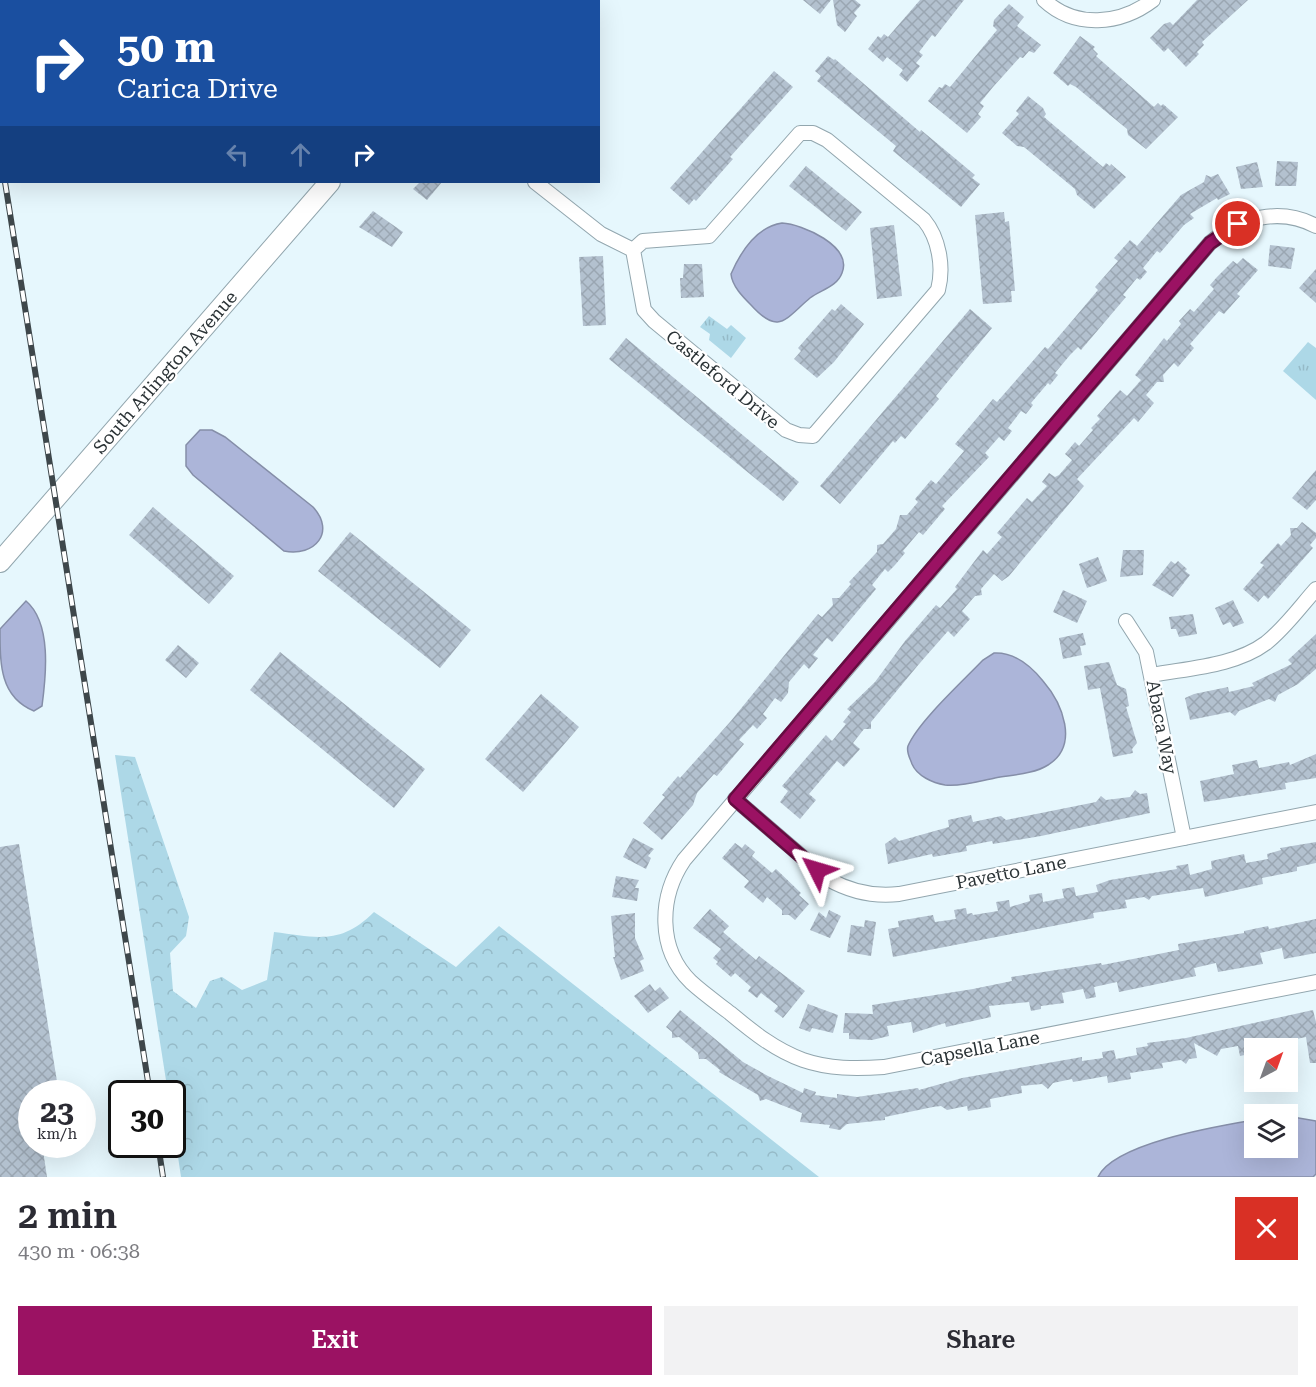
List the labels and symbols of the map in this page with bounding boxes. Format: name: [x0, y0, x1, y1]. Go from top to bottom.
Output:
pin: [1212, 198, 1263, 249]
street label: South Arlington Avenue: [89, 286, 241, 458]
street label: Castleford Drive: [662, 325, 784, 433]
street label: Abaca Way: [1143, 678, 1182, 776]
position arrow: [785, 838, 849, 902]
street label: Pavetto Lane: [954, 851, 1068, 893]
street label: Capsella Lane: [919, 1026, 1041, 1070]
north arrow: [1244, 1038, 1298, 1092]
speed limit sign: 30: [108, 1080, 186, 1158]

